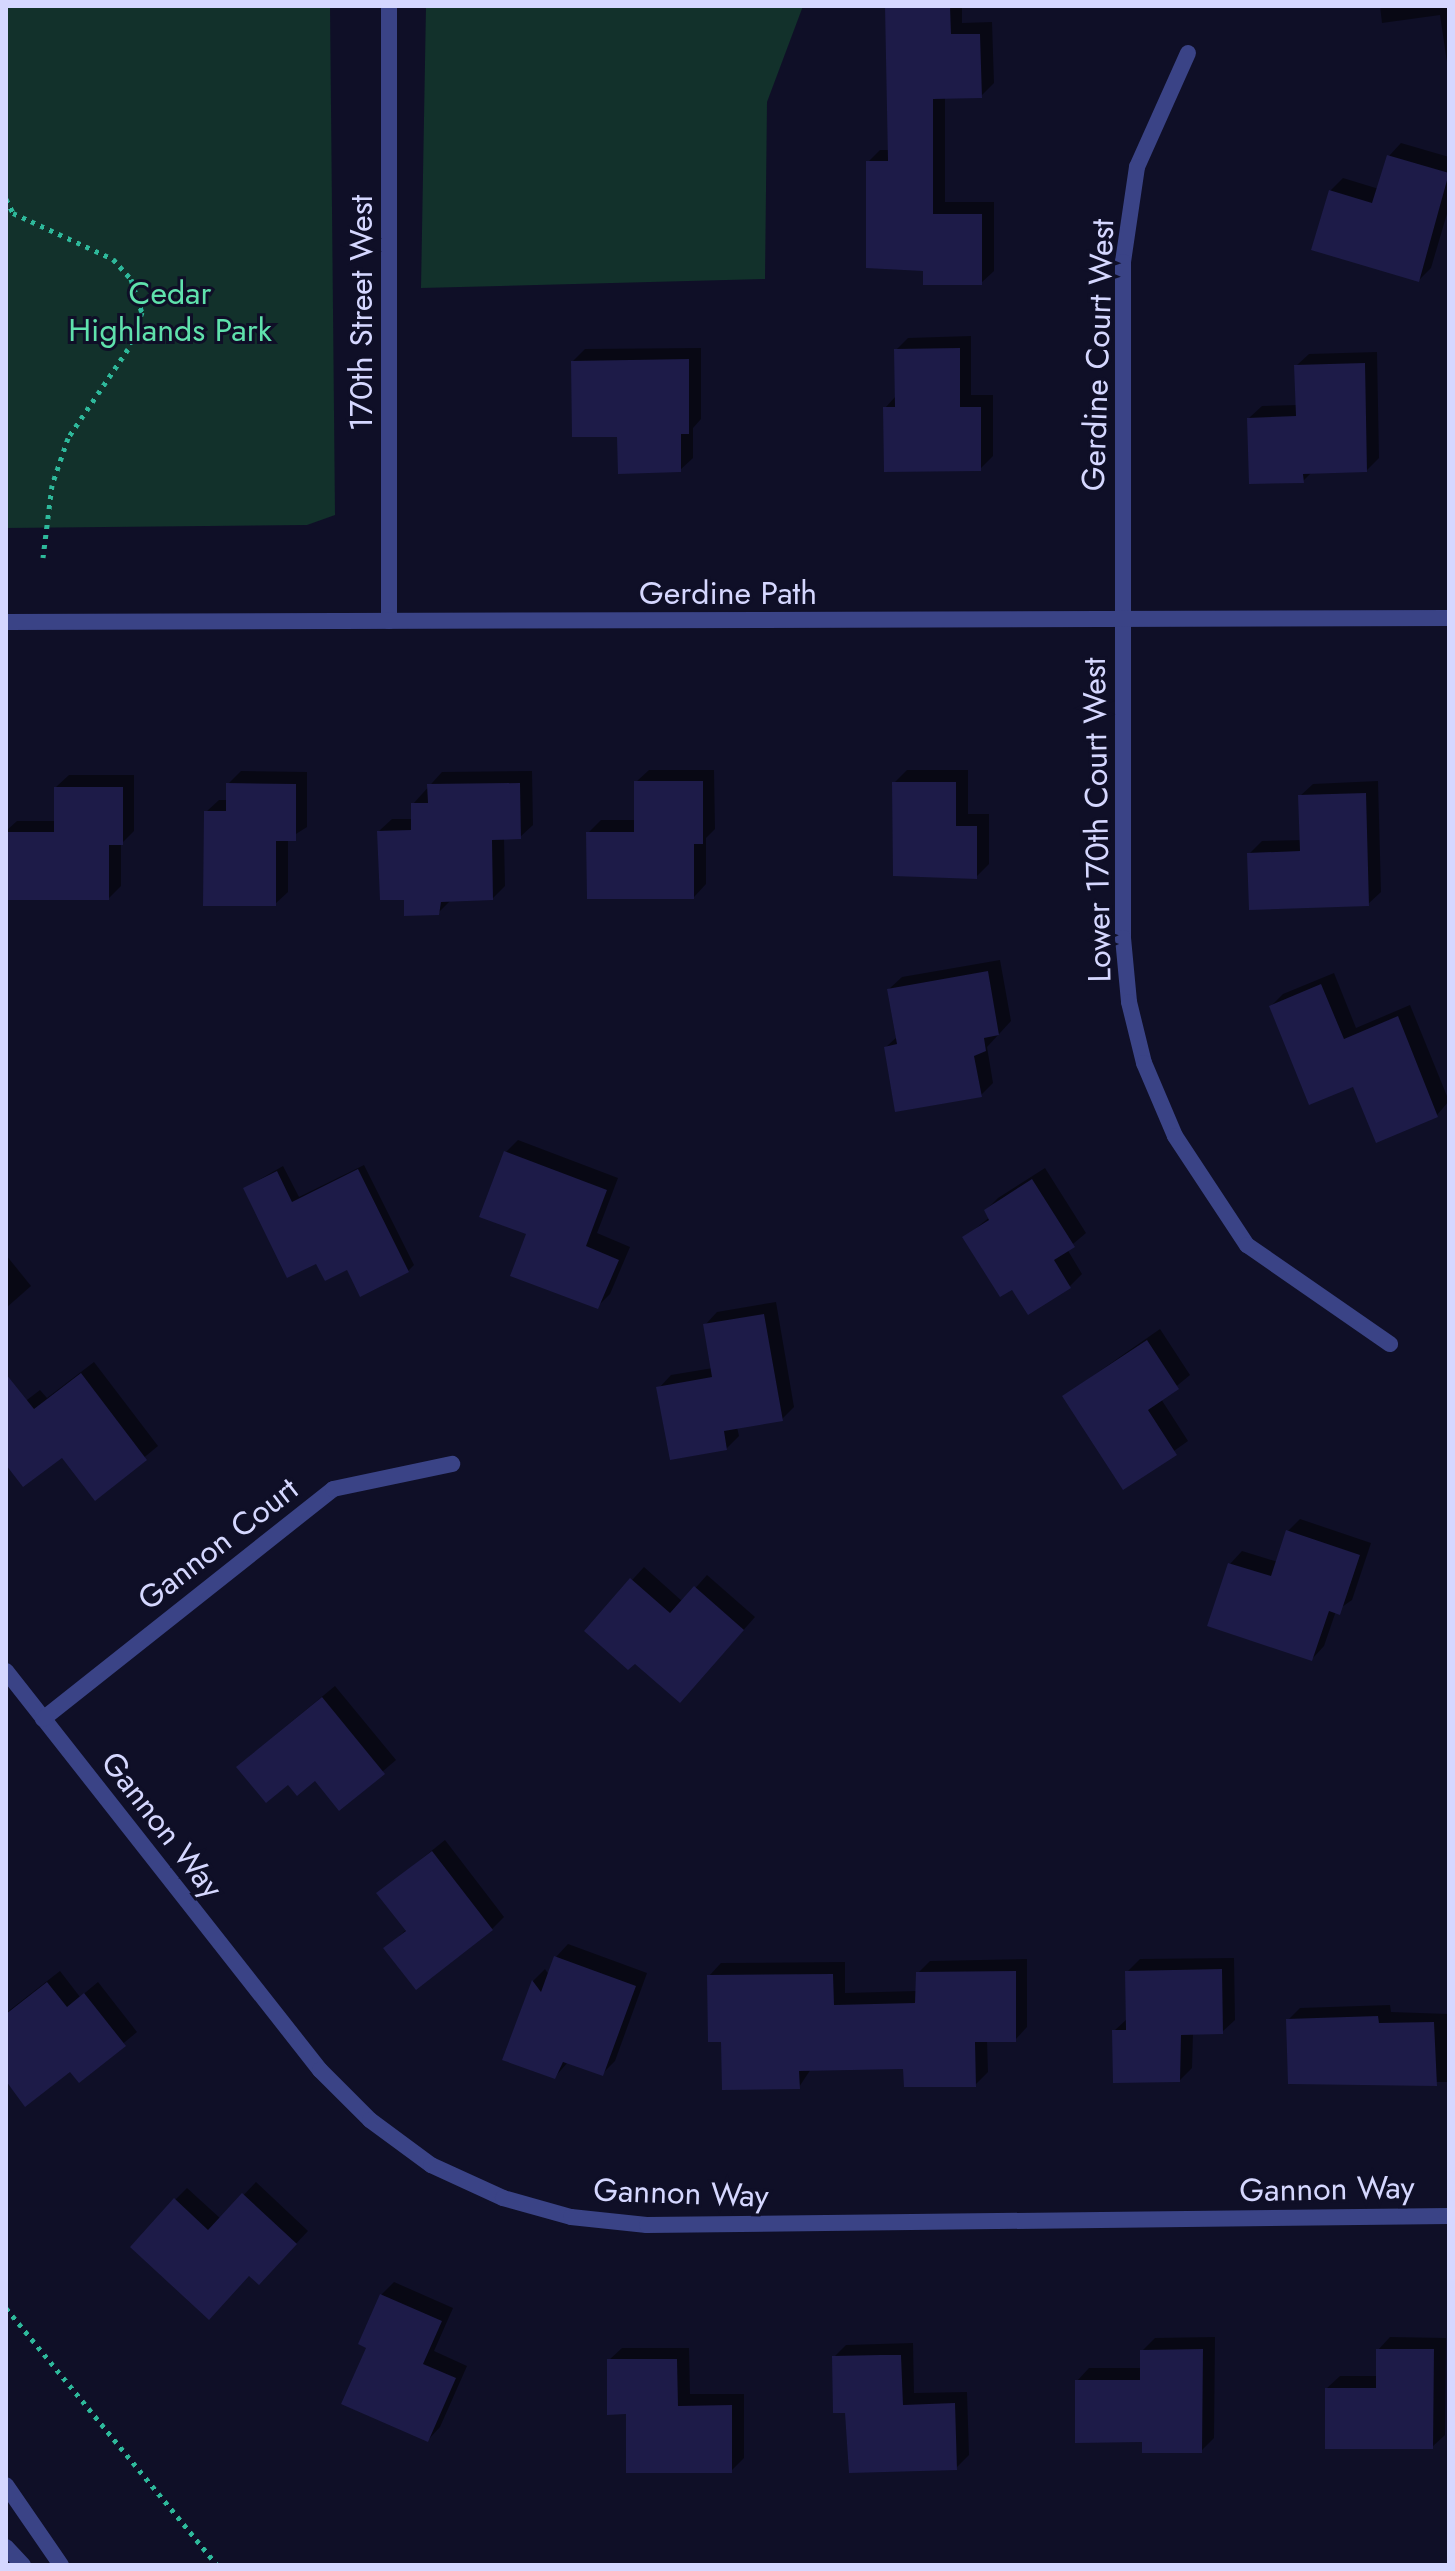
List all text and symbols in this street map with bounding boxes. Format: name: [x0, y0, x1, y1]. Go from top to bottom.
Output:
street label: 170th Street West: [342, 195, 380, 431]
street label: Gerdine Court West: [1074, 218, 1122, 492]
park label: Cedar Highlands Park: [68, 275, 272, 350]
street label: Gerdine Path: [639, 574, 817, 612]
street label: Lower 170th Court West: [1075, 657, 1119, 983]
street label: Gannon Court: [130, 1470, 306, 1618]
street label: Gannon Way: [93, 1744, 231, 1906]
street label: Gannon Way: [1239, 2168, 1415, 2210]
street label: Gannon Way: [593, 2171, 769, 2215]

